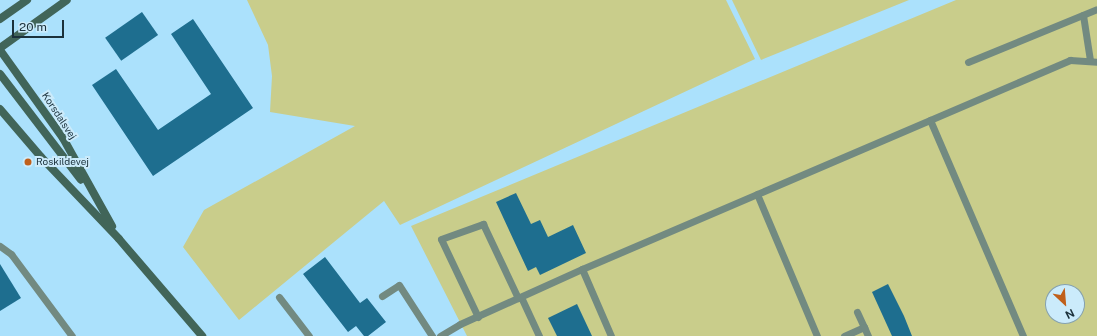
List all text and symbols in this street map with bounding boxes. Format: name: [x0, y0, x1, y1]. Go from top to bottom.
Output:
scale bar: [14, 12, 66, 38]
text: 20 m: [19, 20, 47, 34]
street label: Korsdalsvej: [39, 90, 79, 142]
place label: Roskildevej: [36, 156, 89, 168]
marker: Roskildevej: [23, 157, 33, 167]
north arrow: [1045, 284, 1085, 324]
text: N: [1063, 307, 1076, 321]

